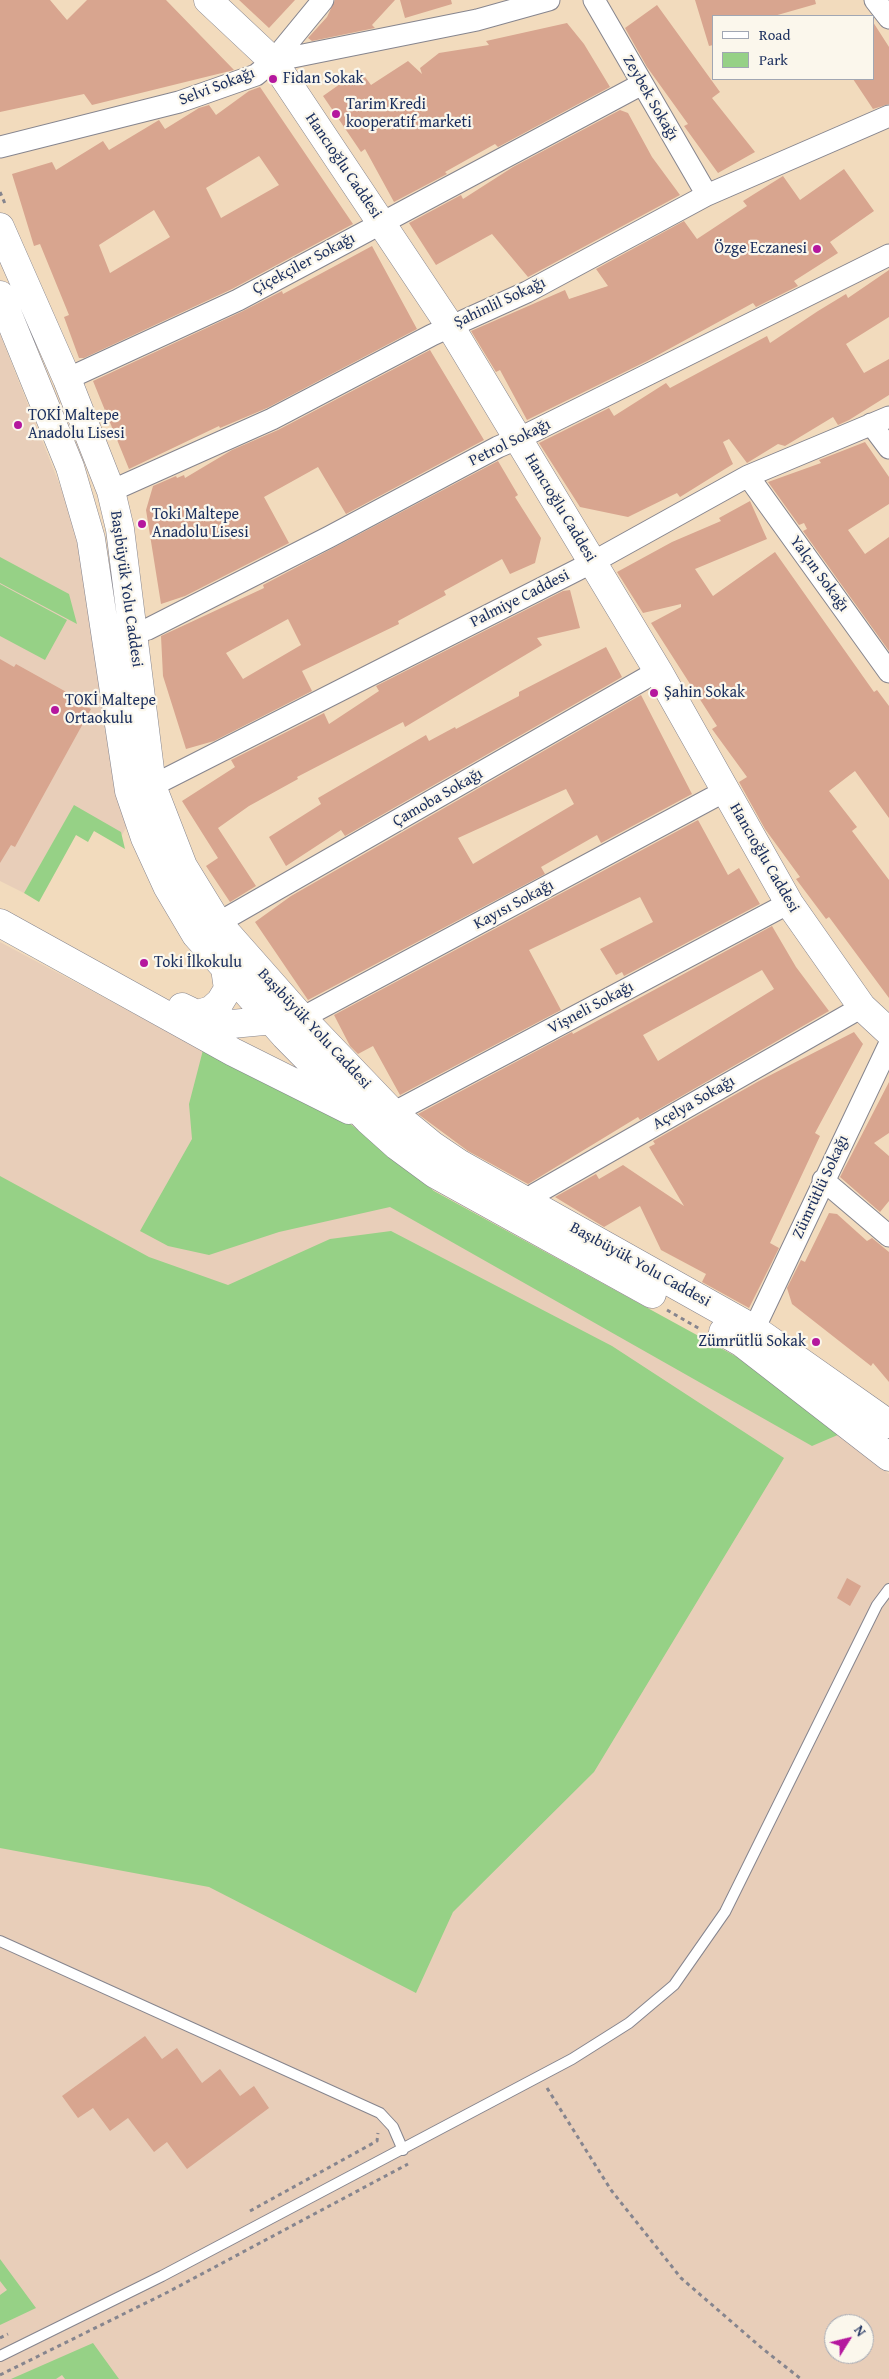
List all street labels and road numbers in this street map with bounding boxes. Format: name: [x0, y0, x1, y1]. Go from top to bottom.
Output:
street label: Zeybek Sokağı: [618, 52, 682, 144]
street label: Selvi Sokağı: [176, 64, 258, 110]
street label: Hancıoğlu Caddesi: [301, 110, 385, 222]
street label: Çiçekçiler Sokağı: [249, 229, 359, 299]
street label: Şahinlil Sokağı: [451, 273, 549, 333]
street label: Petrol Sokağı: [466, 415, 554, 471]
street label: Hancıoğlu Caddesi: [520, 450, 600, 566]
street label: Başıbüyük Yolu Caddesi: [106, 509, 146, 669]
street label: Yalçın Sokağı: [785, 532, 853, 616]
street label: Palmiye Caddesi: [467, 566, 573, 632]
street label: Çamoba Sokağı: [389, 764, 487, 832]
street label: Hancıoğlu Caddesi: [725, 800, 803, 916]
street label: Kayısı Sokağı: [471, 876, 557, 934]
street label: Başıbüyük Yolu Caddesi: [253, 965, 375, 1093]
street label: Vişneli Sokağı: [545, 977, 637, 1039]
street label: Açelya Sokağı: [649, 1072, 739, 1134]
street label: Zümrütlü Sokağı: [789, 1132, 853, 1242]
street label: Başıbüyük Yolu Caddesi: [566, 1218, 714, 1312]

